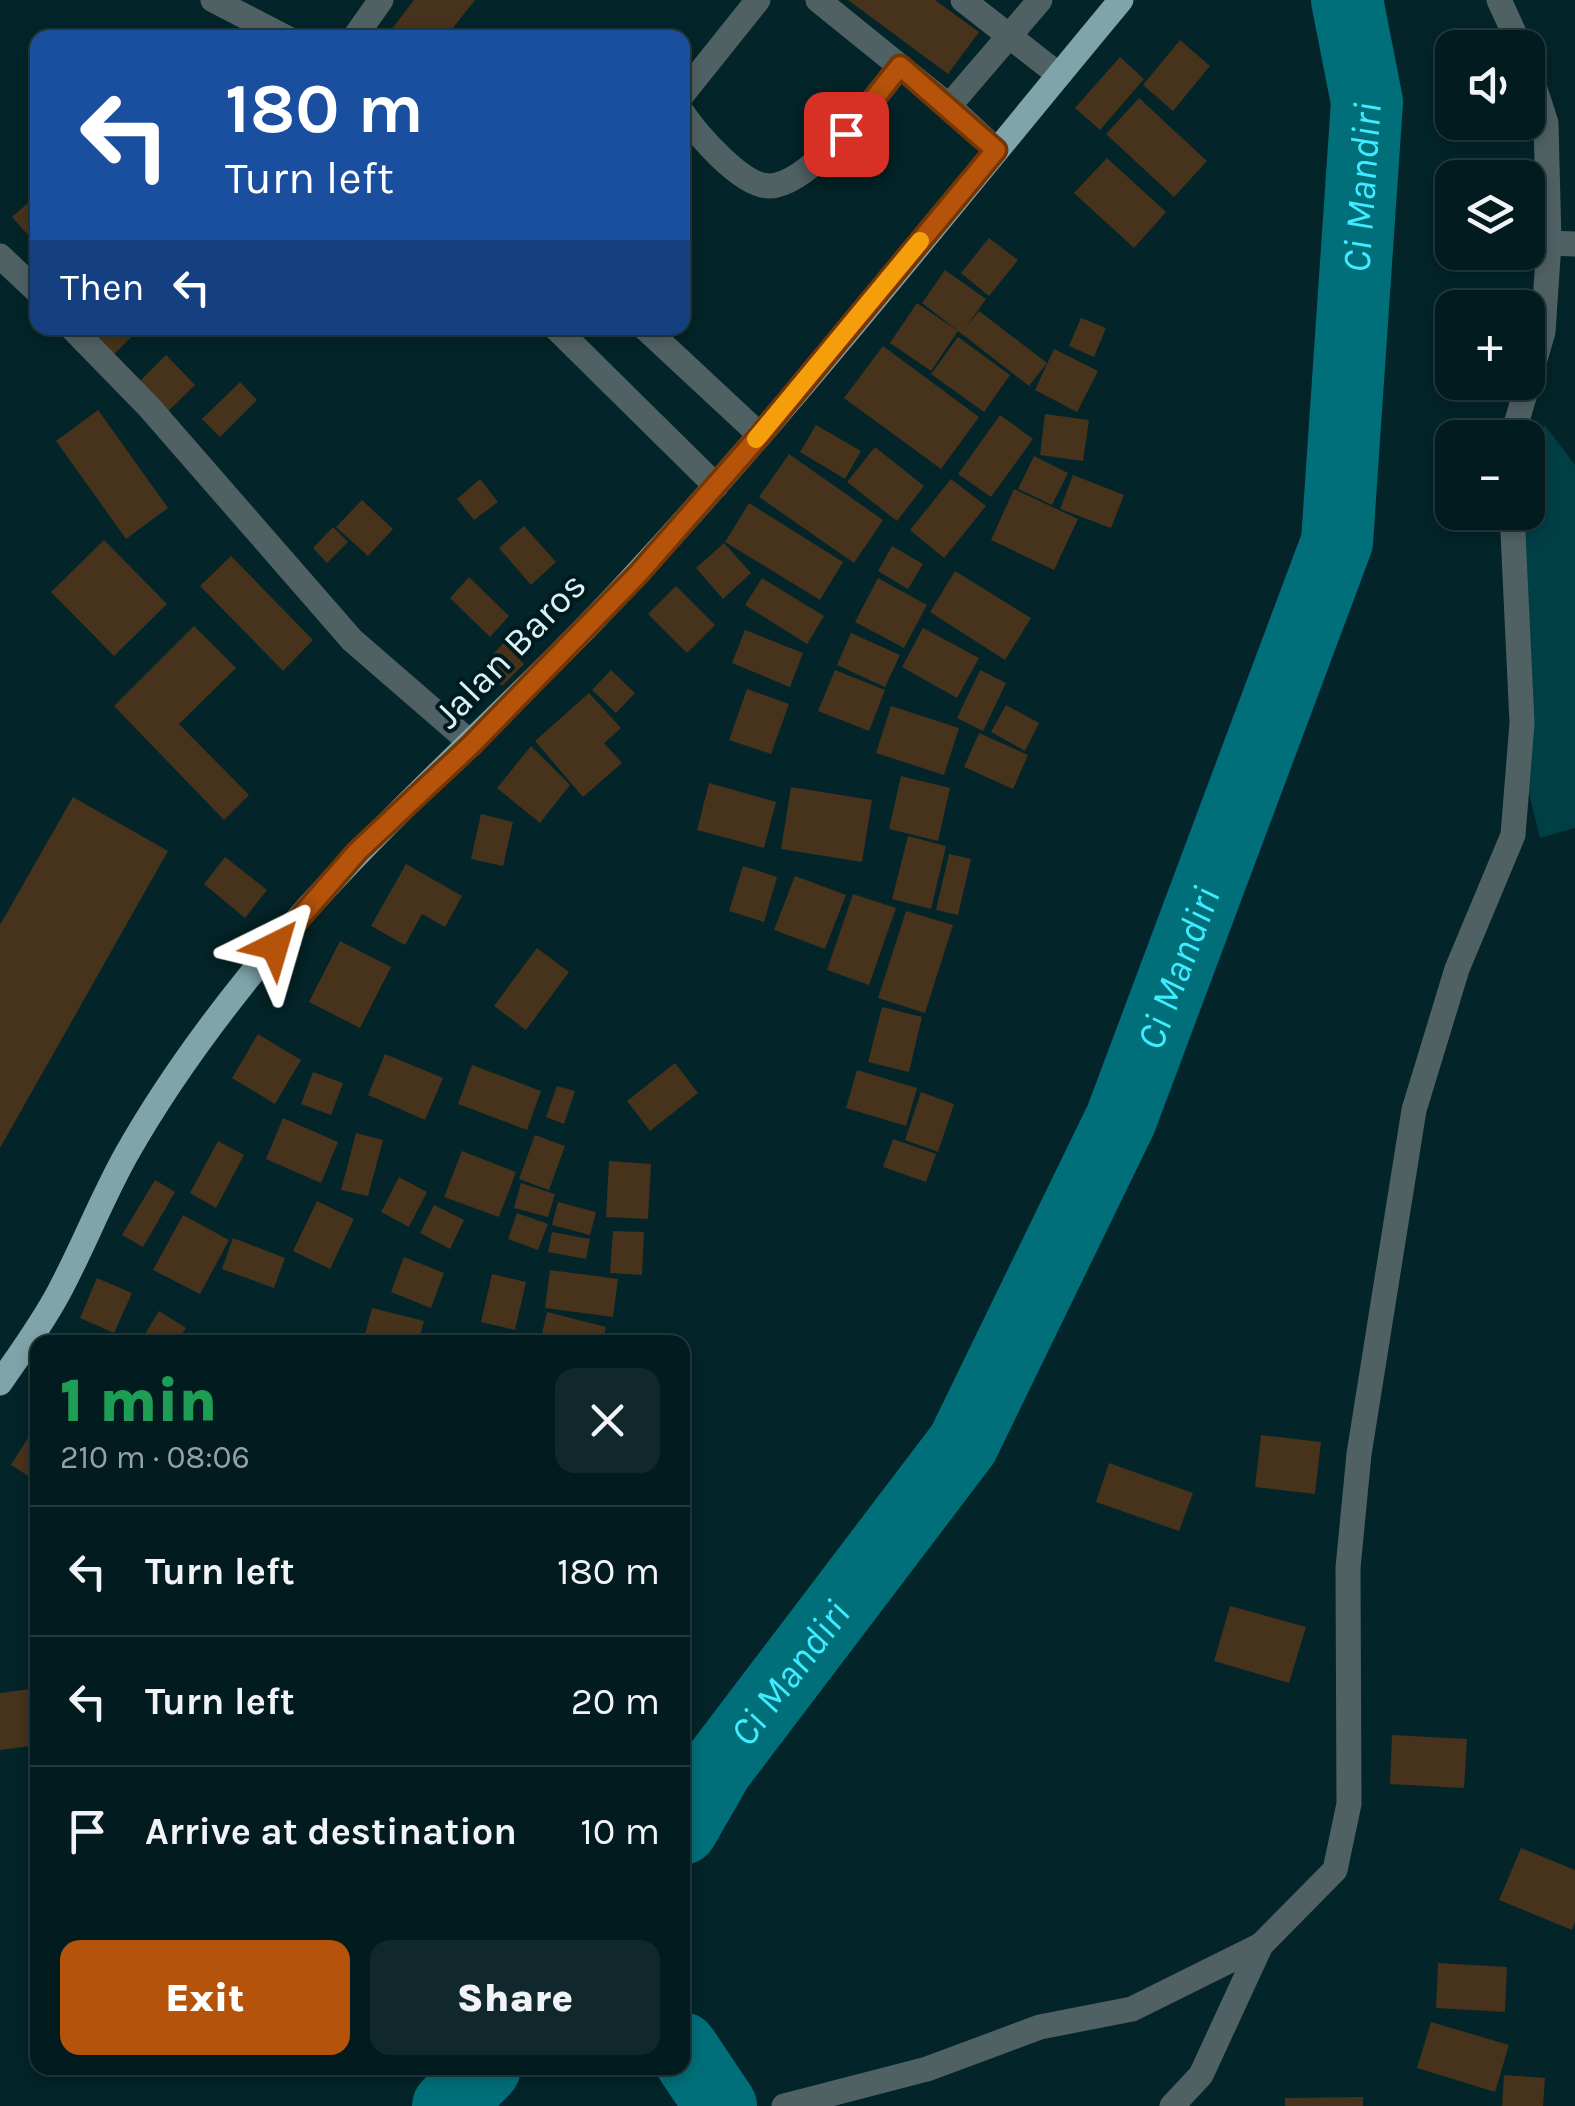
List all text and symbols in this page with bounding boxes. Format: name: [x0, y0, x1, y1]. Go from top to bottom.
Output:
map controls: [1435, 30, 1545, 530]
button: sound: [1435, 30, 1545, 140]
text: 180 m: [225, 68, 424, 150]
icon: left: [60, 70, 190, 200]
pin: [804, 92, 889, 177]
water label: Ci Mandiri: [1332, 101, 1390, 274]
icon: arrive: [819, 107, 874, 162]
text: Turn left: [225, 152, 394, 204]
button: layers: [1435, 160, 1545, 270]
icon: left: [164, 260, 219, 315]
text: Then: [60, 265, 144, 310]
button: +: [1435, 290, 1545, 400]
button: −: [1435, 420, 1545, 530]
street label: Jalan Baros: [425, 563, 595, 737]
water label: Ci Mandiri: [1126, 880, 1230, 1056]
position arrow: [223, 894, 327, 998]
text: 1 min: [60, 1366, 217, 1436]
button: close: [555, 1368, 660, 1473]
text: 210 m · 08:06: [60, 1439, 250, 1476]
icon: left: [60, 1544, 115, 1599]
text: Turn left: [145, 1549, 295, 1594]
text: 180 m: [557, 1549, 660, 1594]
water label: Ci Mandiri: [719, 1591, 860, 1755]
icon: left: [60, 1674, 115, 1729]
text: Turn left: [145, 1679, 295, 1724]
text: 20 m: [571, 1679, 660, 1724]
icon: arrive: [60, 1804, 115, 1859]
text: Arrive at destination: [145, 1809, 517, 1854]
text: 10 m: [580, 1809, 660, 1854]
button: Exit: [60, 1940, 350, 2055]
button: Share: [370, 1940, 660, 2055]

